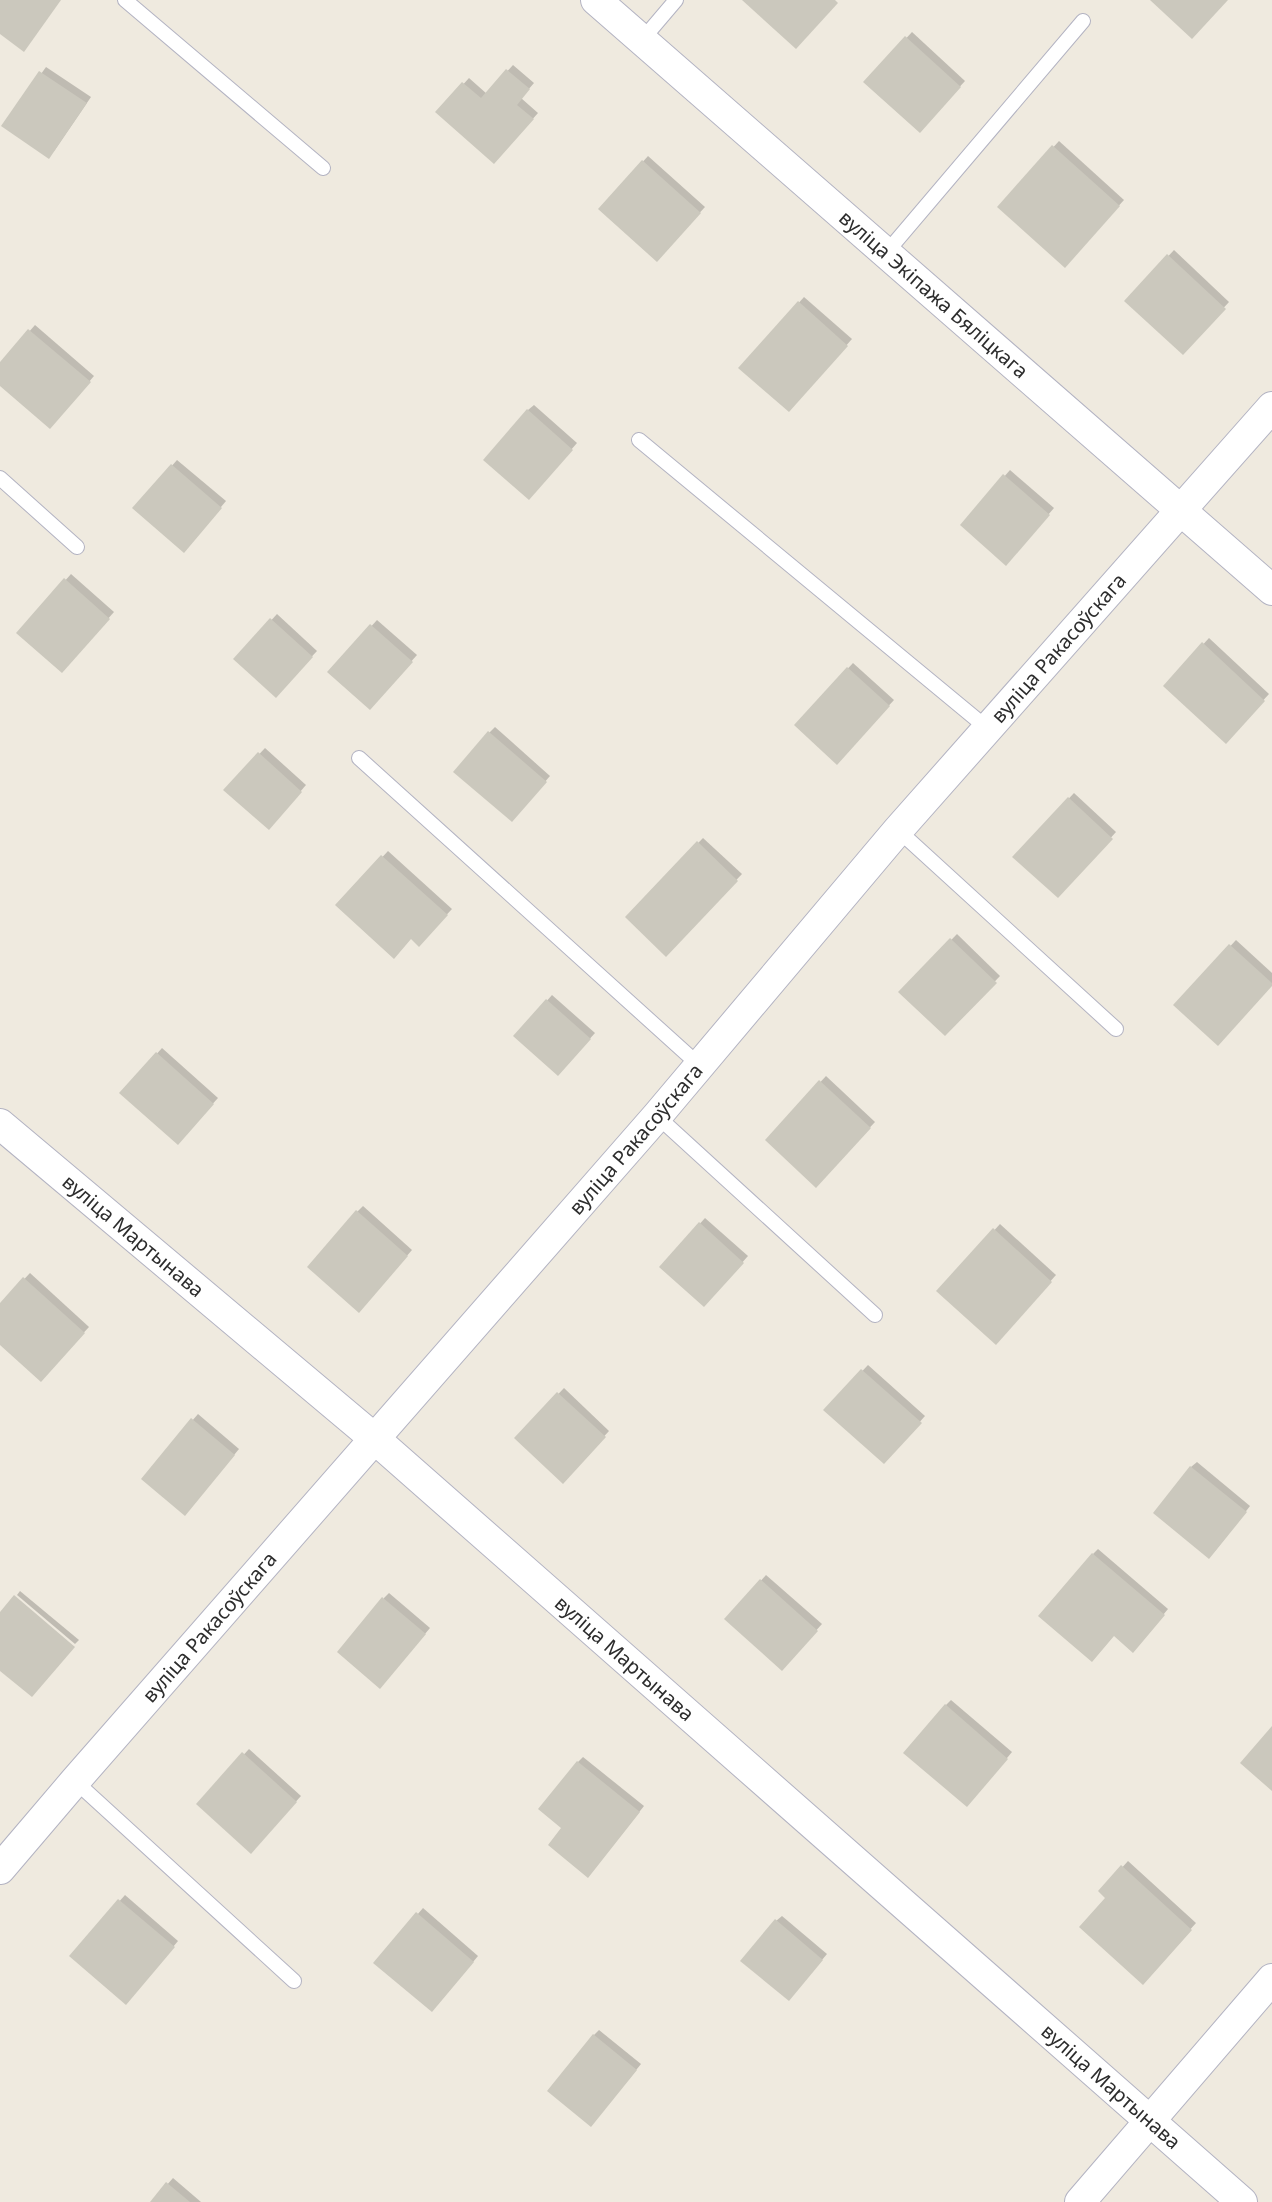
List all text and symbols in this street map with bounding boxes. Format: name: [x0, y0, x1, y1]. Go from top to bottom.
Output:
street label: вуліца Экіпажа Бяліцкага: [834, 204, 1034, 384]
street label: вуліца Ракасоўскага: [985, 567, 1132, 729]
street label: вуліца Ракасоўскага: [563, 1058, 708, 1220]
street label: вуліца Мартынава: [57, 1168, 210, 1303]
street label: вуліца Ракасоўскага: [136, 1546, 282, 1708]
street label: вуліца Мартынава: [549, 1589, 700, 1727]
street label: вуліца Мартынава: [1036, 2018, 1187, 2155]

